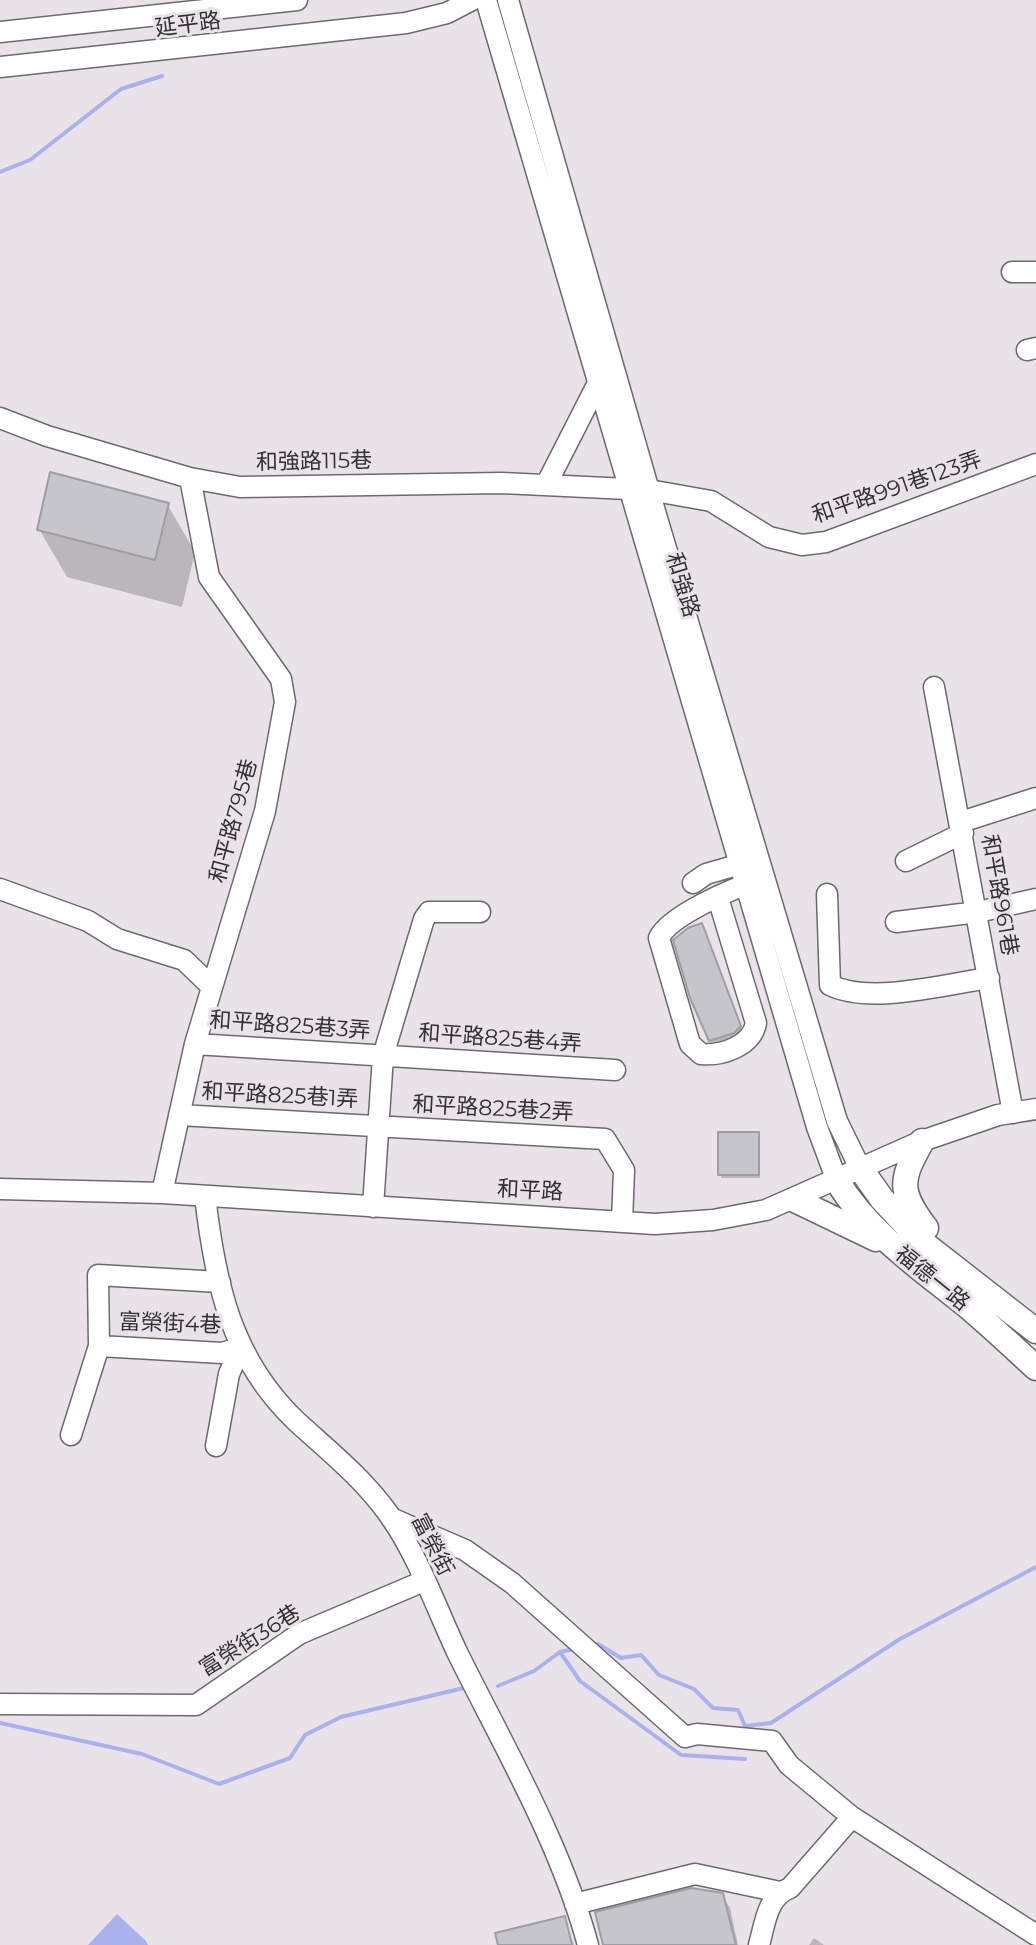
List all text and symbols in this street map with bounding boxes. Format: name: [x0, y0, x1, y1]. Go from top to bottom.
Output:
street label: 延平路: [154, 8, 222, 42]
street label: 和平路991巷123弄: [809, 447, 985, 529]
street label: 和強路115巷: [256, 448, 372, 476]
street label: 和強路: [660, 550, 704, 620]
street label: 和平路795巷: [205, 756, 263, 886]
street label: 和平路961巷: [975, 832, 1023, 958]
street label: 和平路825巷3弄: [209, 1007, 371, 1045]
street label: 和平路825巷4弄: [418, 1020, 582, 1058]
street label: 和平路825巷1弄: [201, 1079, 359, 1113]
street label: 和平路825巷2弄: [412, 1092, 574, 1126]
street label: 和平路: [496, 1176, 564, 1206]
street label: 福德一路: [889, 1241, 975, 1317]
street label: 富榮街4巷: [118, 1309, 222, 1339]
street label: 富榮街: [405, 1510, 459, 1580]
street label: 富榮街36巷: [195, 1600, 305, 1682]

